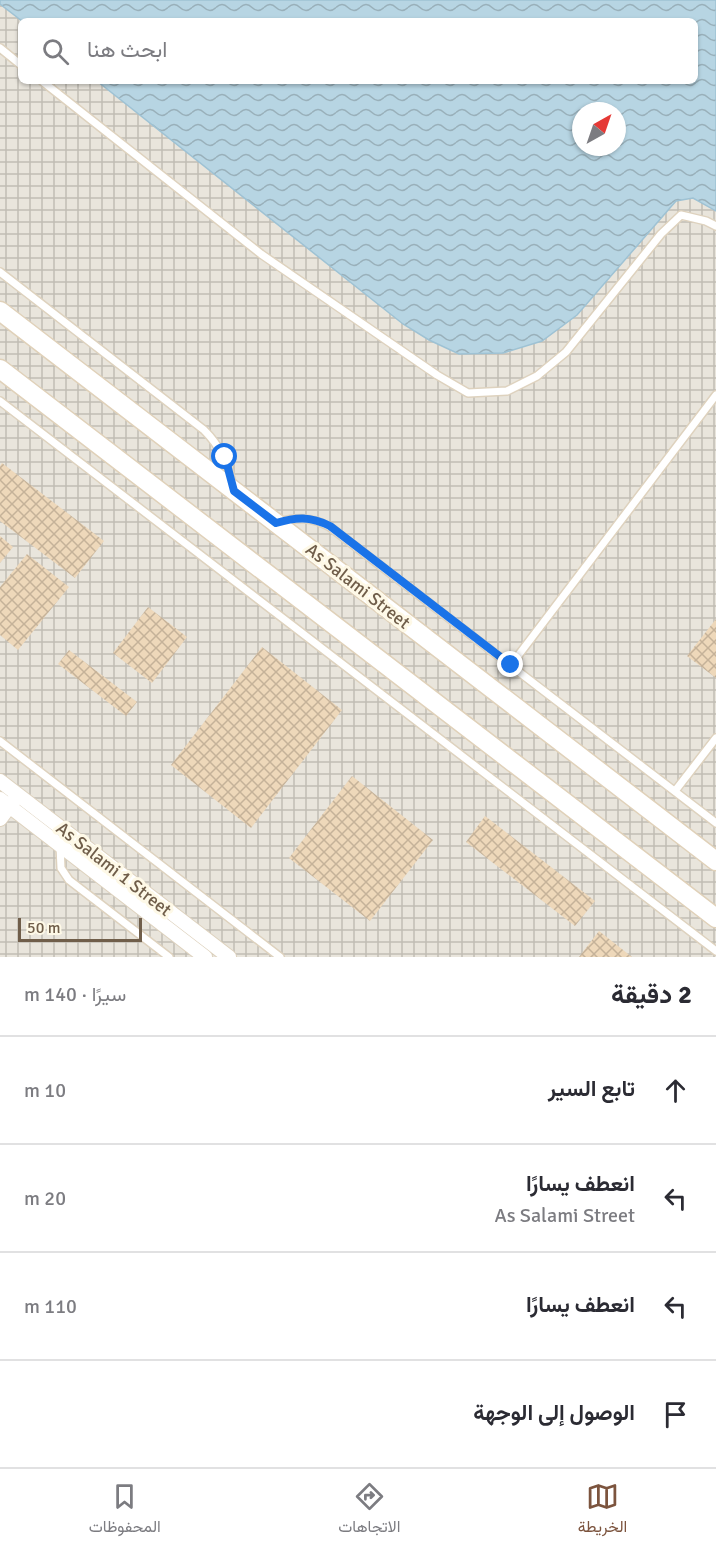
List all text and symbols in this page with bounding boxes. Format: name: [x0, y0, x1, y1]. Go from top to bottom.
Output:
search box: [18, 18, 698, 84]
icon: search: [39, 35, 72, 68]
text: ابحث هنا: [87, 36, 167, 63]
north arrow: [572, 102, 626, 156]
route start: [211, 443, 237, 469]
street label: As Salami Street: [301, 538, 415, 634]
route end: [497, 651, 523, 677]
street label: As Salami 1 Street: [52, 817, 176, 921]
scale bar: [18, 915, 142, 942]
text: 50 m: [27, 918, 61, 938]
text: 2 دقيقة: [611, 979, 692, 1011]
text: سيرًا · 140 m: [24, 982, 126, 1007]
icon: ahead: [659, 1074, 692, 1107]
text: تابع السير: [548, 1075, 635, 1102]
text: 10 m: [24, 1078, 66, 1103]
text: انعطف يسارًا: [526, 1170, 635, 1197]
icon: left: [659, 1182, 692, 1215]
text: 20 m: [24, 1186, 66, 1211]
text: As Salami Street: [494, 1203, 635, 1228]
icon: left: [659, 1290, 692, 1323]
text: انعطف يسارًا: [526, 1291, 635, 1318]
text: 110 m: [24, 1294, 77, 1319]
icon: arrive: [659, 1398, 692, 1431]
text: الوصول إلى الوجهة: [473, 1399, 635, 1426]
tab: المحفوظات: [89, 1480, 161, 1541]
tab: الاتجاهات: [338, 1480, 400, 1541]
tab: الخريطة: [578, 1480, 627, 1541]

